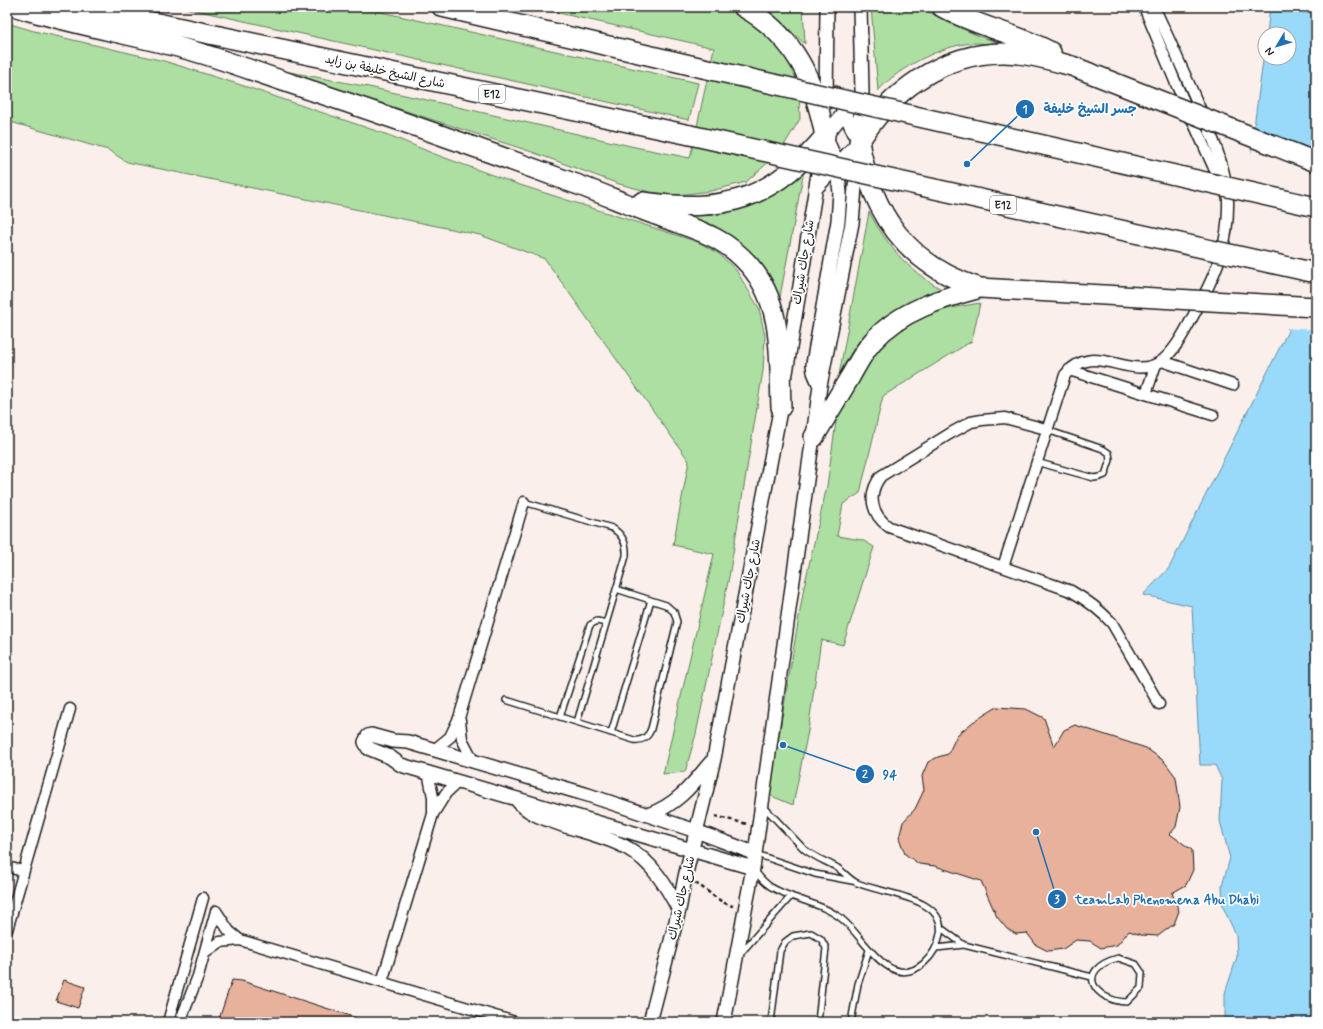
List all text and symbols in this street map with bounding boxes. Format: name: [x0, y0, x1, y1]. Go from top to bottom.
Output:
north arrow: [1257, 26, 1297, 66]
text: N: [1262, 44, 1278, 59]
street label: شارع الشيخ خليفة بن زايد: [323, 51, 446, 93]
road number: E12: [479, 85, 505, 103]
callout: جسر الشيخ خليفة: [1015, 96, 1144, 121]
text: جسر الشيخ خليفة: [1043, 101, 1137, 118]
text: 1: [1022, 102, 1028, 118]
road number: E12: [990, 196, 1016, 214]
street label: شارع جاك شيراك: [789, 219, 819, 306]
street label: شارع جاك شيراك: [733, 538, 765, 625]
callout: 94: [855, 762, 905, 787]
text: 2: [862, 767, 868, 783]
text: 94: [883, 767, 897, 784]
street label: شارع جاك شيراك: [665, 855, 699, 942]
callout: teamLab Phenomena Abu Dhabi: [1047, 887, 1267, 912]
text: 3: [1054, 892, 1060, 908]
text: teamLab Phenomena Abu Dhabi: [1074, 892, 1259, 909]

